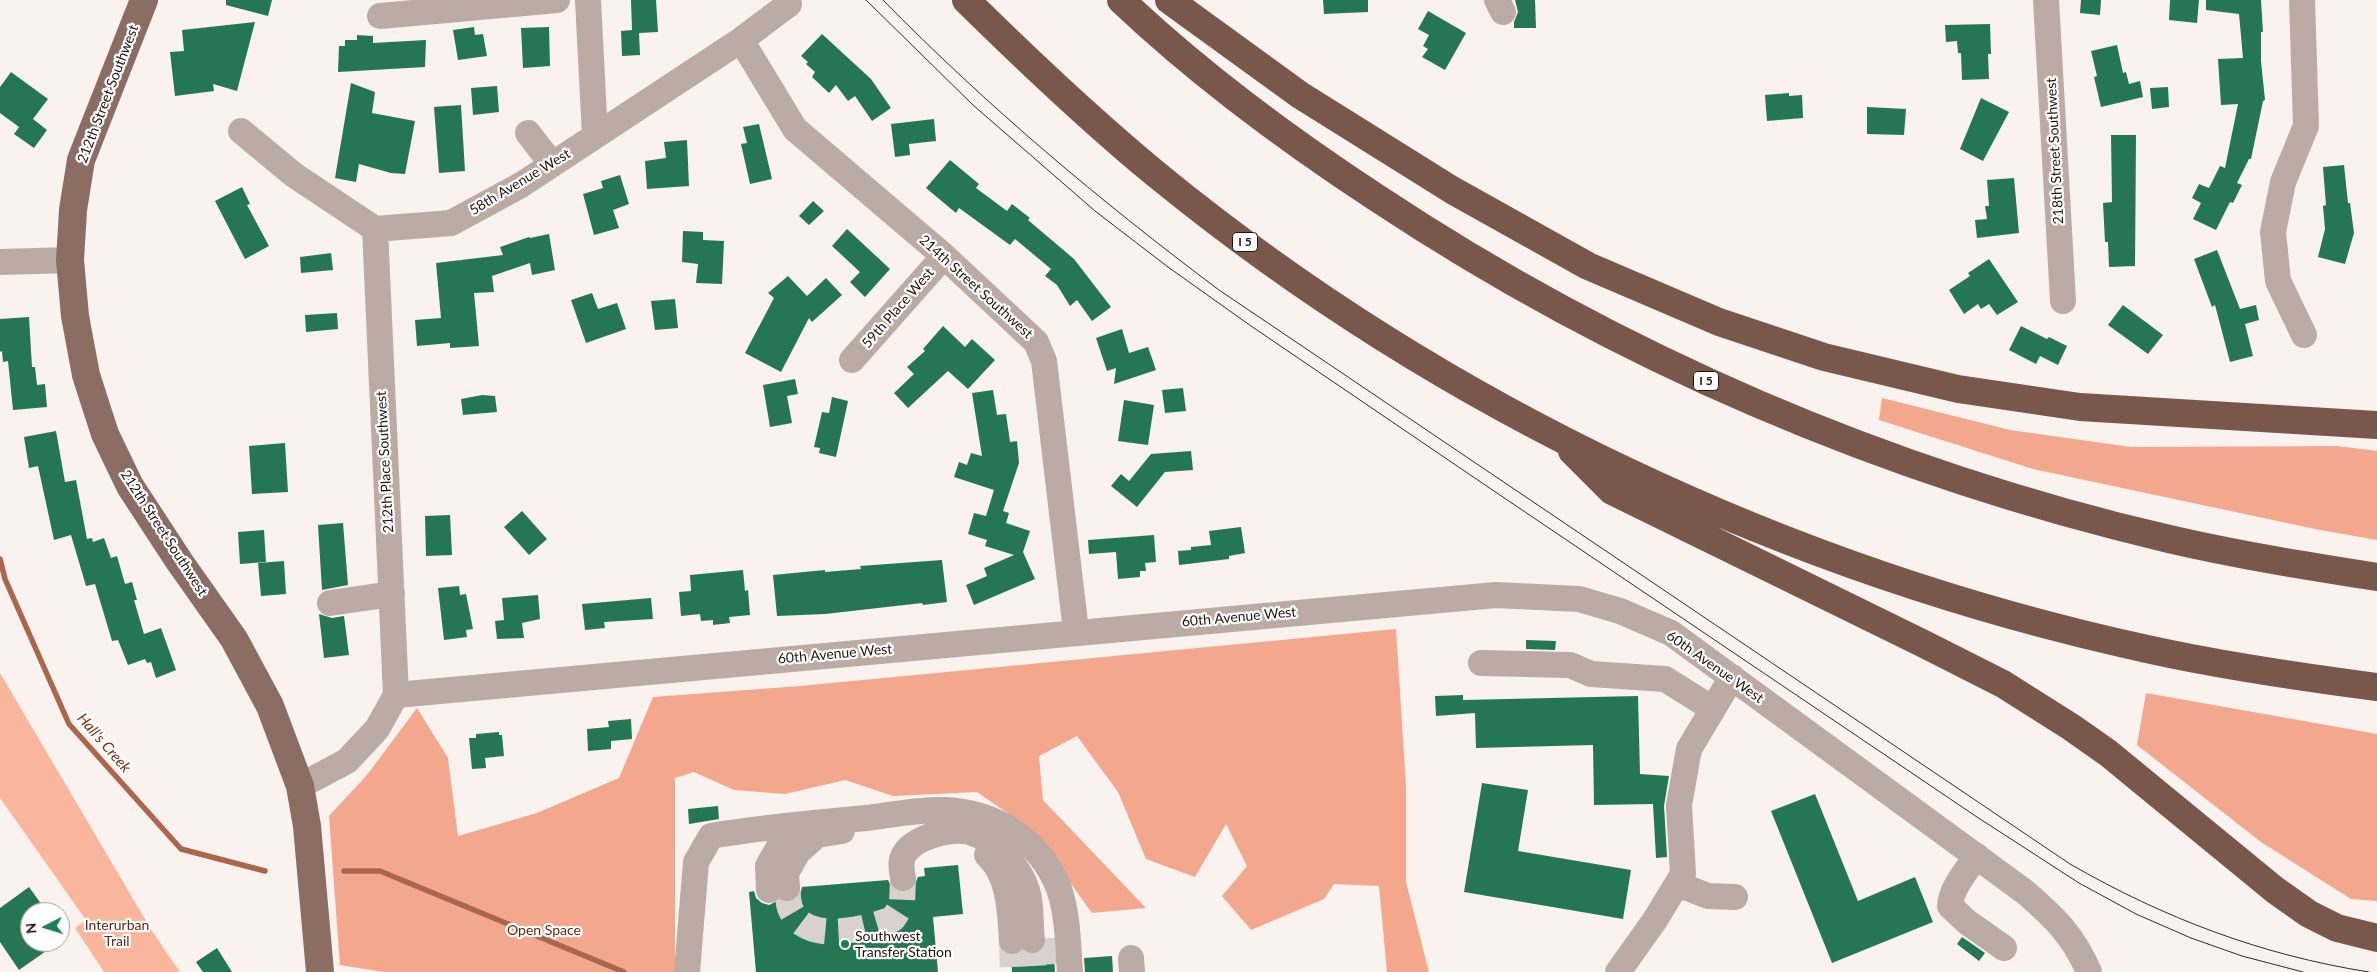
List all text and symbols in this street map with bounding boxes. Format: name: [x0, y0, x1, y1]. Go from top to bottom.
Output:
street label: 212th Street Southwest: [74, 23, 142, 165]
street label: 218th Street Southwest: [2043, 77, 2067, 225]
street label: 58th Avenue West: [466, 145, 574, 219]
street label: 214th Street Southwest: [916, 232, 1036, 342]
road number: I 5: [1232, 232, 1258, 252]
street label: 59th Place West: [859, 264, 937, 352]
road number: I 5: [1694, 372, 1718, 391]
street label: 212th Place Southwest: [373, 390, 397, 534]
street label: 212th Street Southwest: [117, 467, 211, 599]
street label: 60th Avenue West: [1181, 604, 1297, 630]
street label: 60th Avenue West: [1663, 627, 1767, 707]
street label: 60th Avenue West: [777, 641, 893, 667]
water label: Hall's Creek: [73, 710, 135, 776]
north arrow: [20, 902, 70, 952]
park label: Interurban Trail: [85, 917, 149, 950]
text: N: [22, 922, 39, 934]
park label: Open Space: [507, 922, 581, 938]
place label: Southwest Transfer Station: [855, 928, 952, 960]
marker: Southwest Transfer Station: [839, 938, 851, 950]

